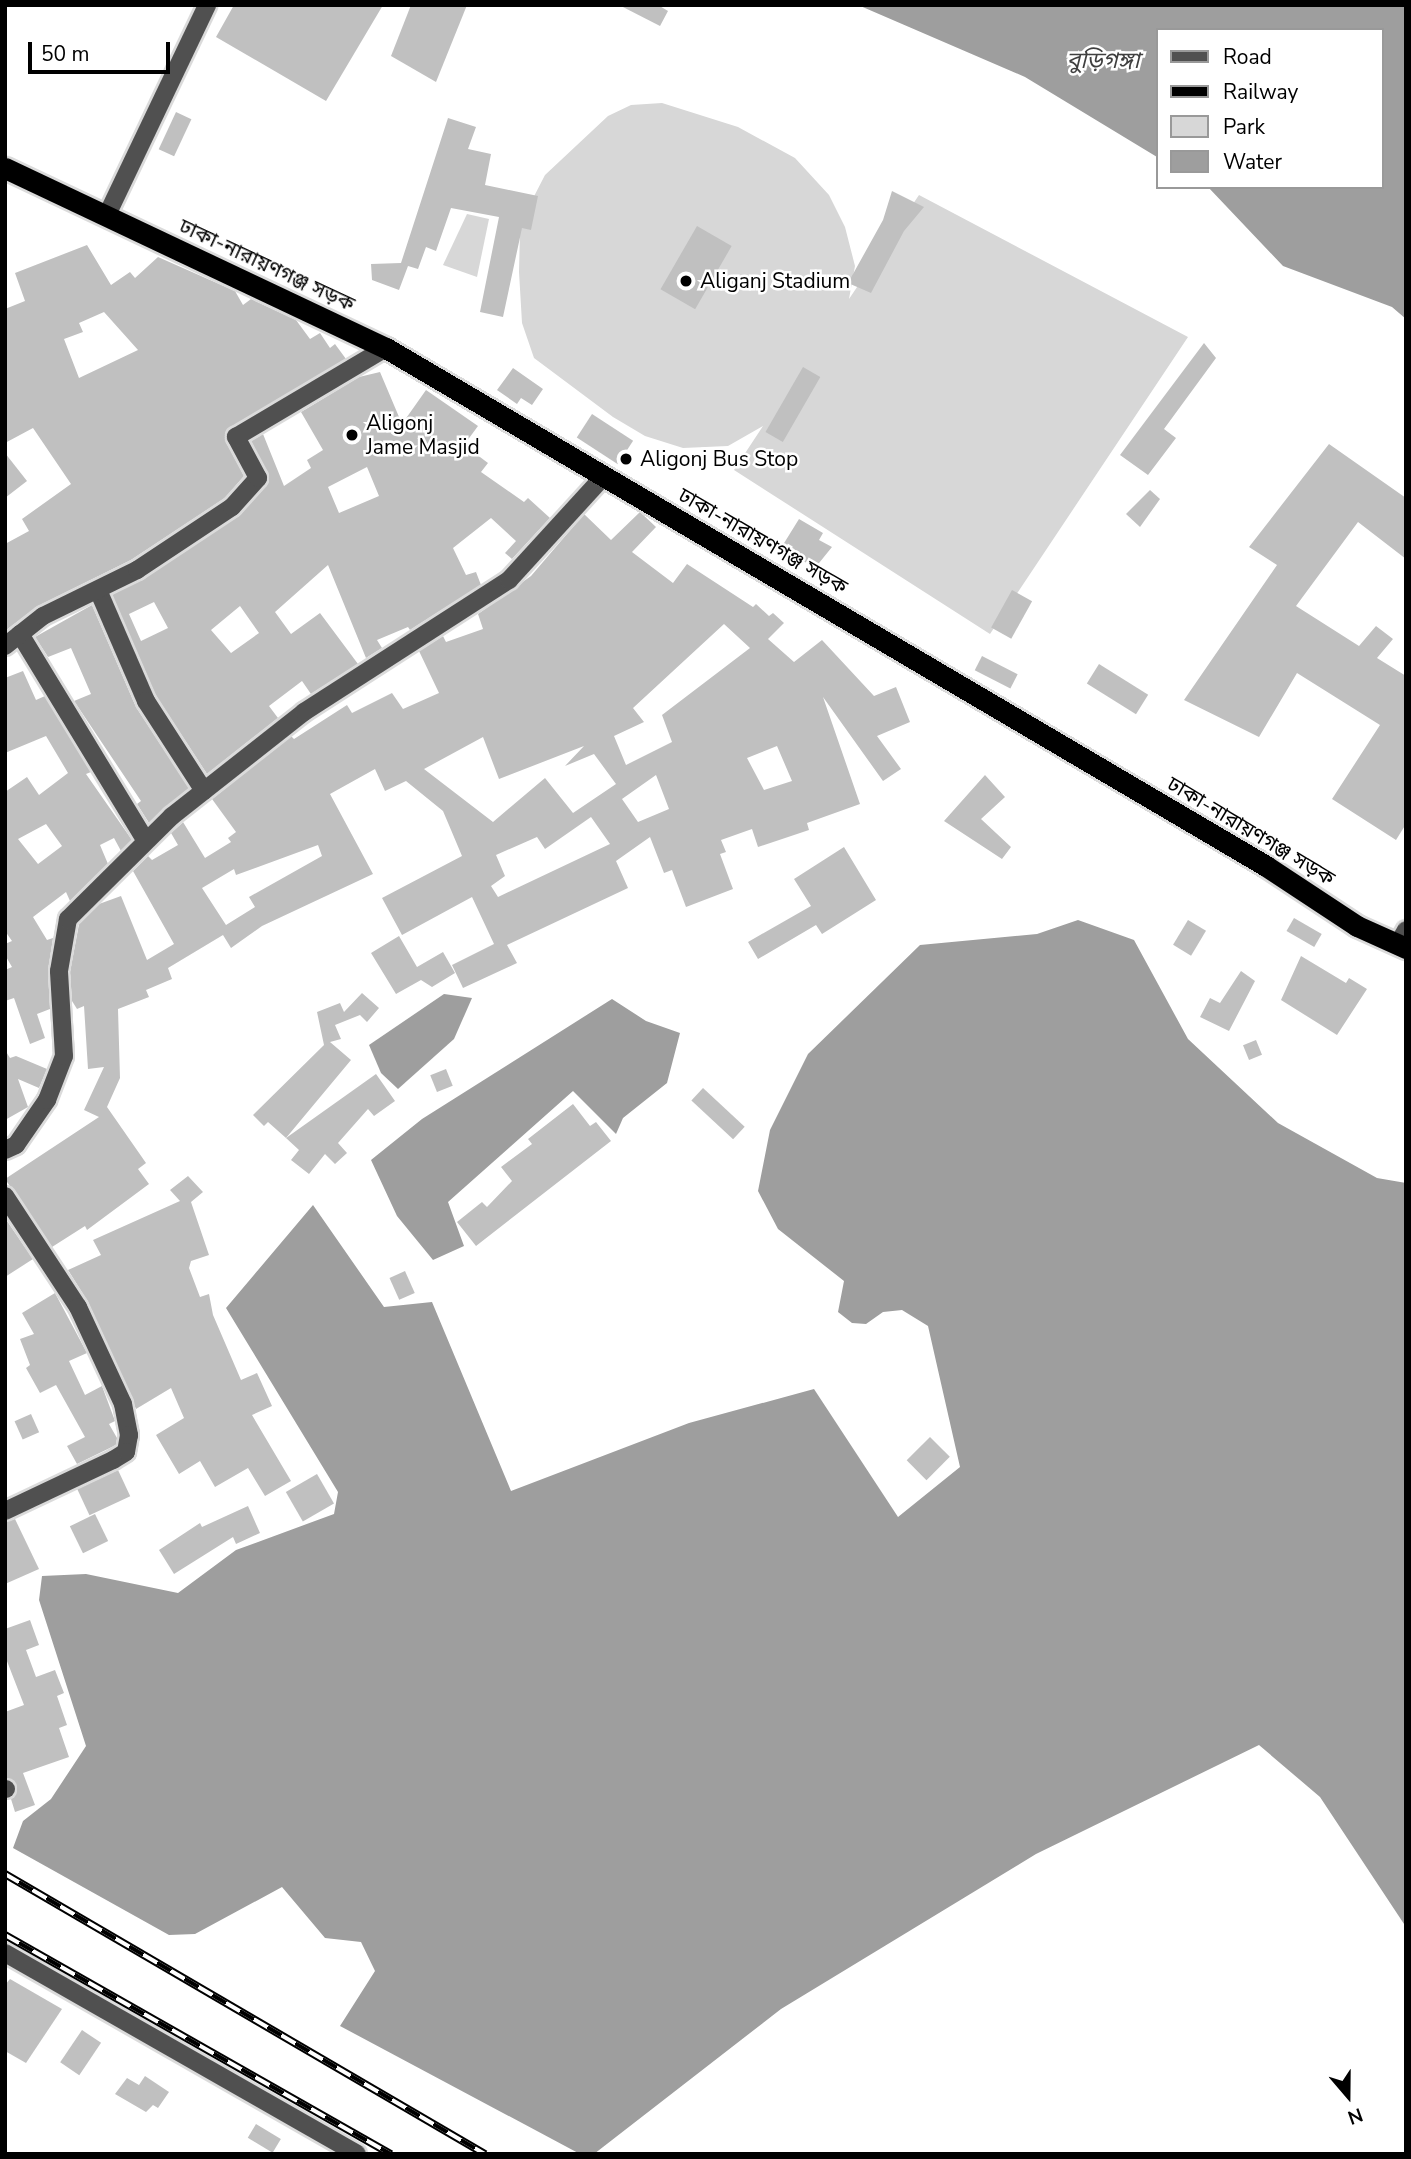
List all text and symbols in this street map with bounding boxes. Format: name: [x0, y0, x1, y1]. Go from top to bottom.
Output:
scale bar: [32, 28, 173, 72]
legend: [1156, 28, 1383, 189]
text: 50 m: [41, 40, 90, 68]
text: Road: [1223, 43, 1272, 71]
water label: বুড়িগঙ্গা: [1066, 47, 1140, 75]
text: Railway: [1223, 78, 1298, 106]
text: Park: [1223, 113, 1265, 141]
text: Water: [1223, 148, 1282, 176]
street label: ঢাকা-নারায়ণগঞ্জ সড়ক: [175, 213, 359, 317]
place label: Aliganj Stadium: [700, 268, 850, 294]
marker: Aliganj Stadium: [678, 273, 694, 289]
place label: Aligonj Jame Masjid: [366, 410, 480, 460]
marker: Aligonj Jame Masjid: [344, 427, 360, 443]
place label: Aligonj Bus Stop: [640, 446, 798, 472]
marker: Aligonj Bus Stop: [618, 451, 634, 467]
street label: ঢাকা-নারায়ণগঞ্জ সড়ক: [674, 482, 852, 600]
street label: ঢাকা-নারায়ণগঞ্জ সড়ক: [1163, 771, 1339, 891]
north arrow: [1313, 2061, 1383, 2131]
text: N: [1344, 2101, 1366, 2130]

